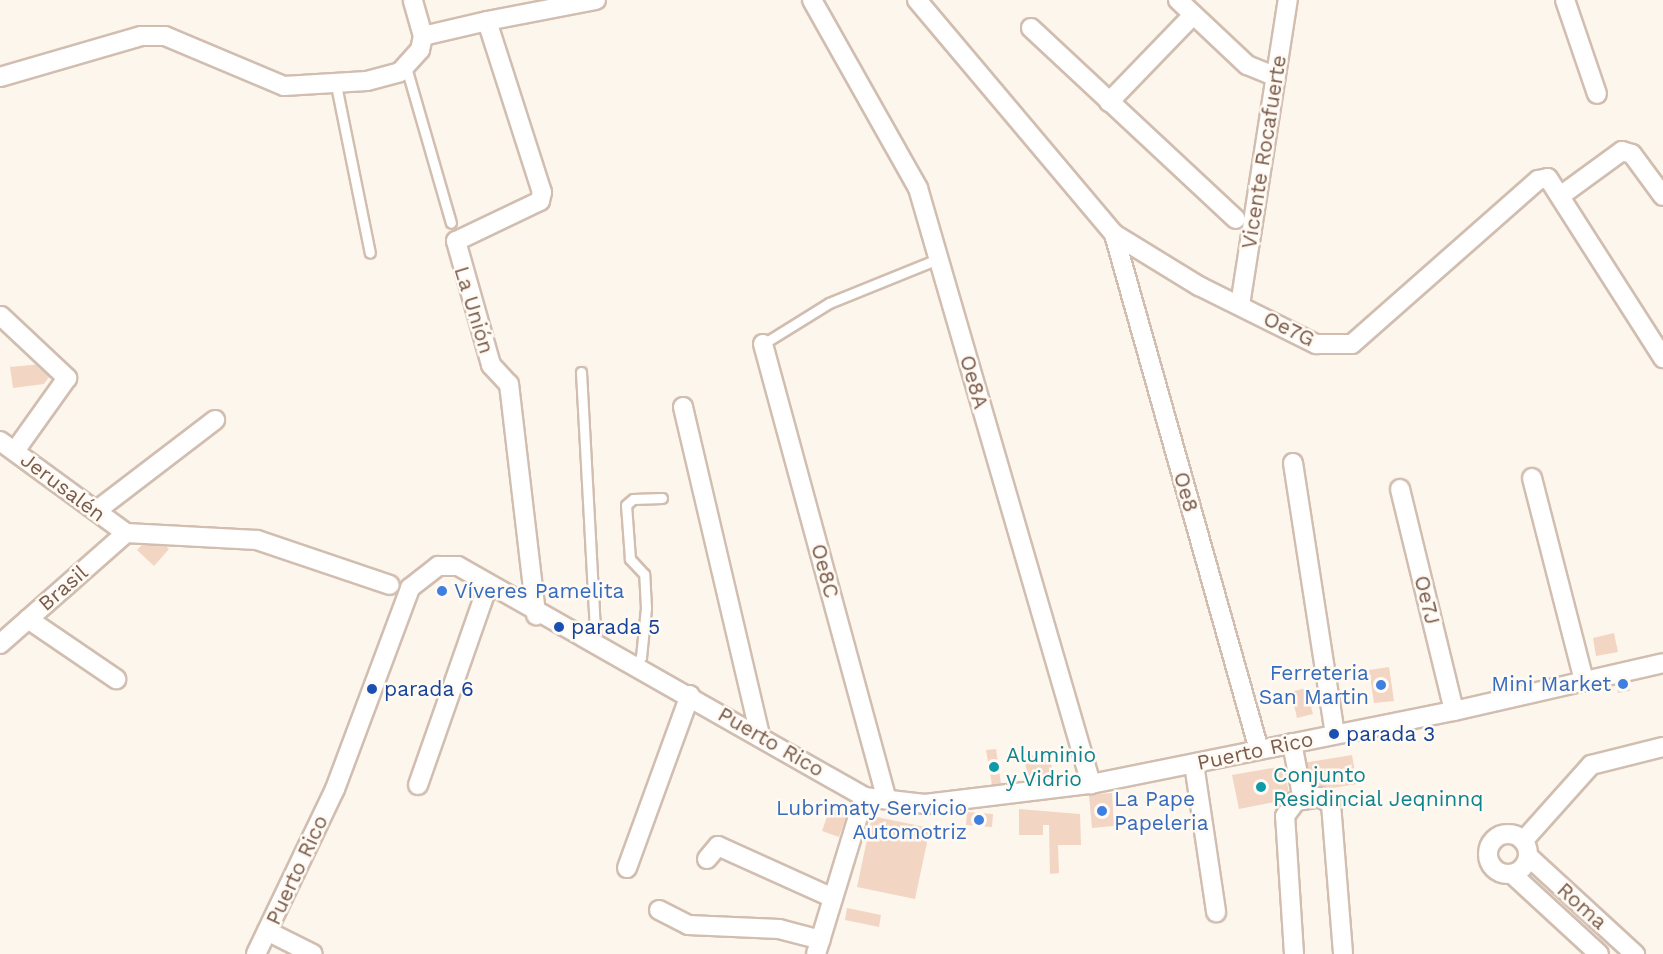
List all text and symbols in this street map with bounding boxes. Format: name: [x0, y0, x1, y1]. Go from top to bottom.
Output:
street label: Vicente Rocafuerte: [1236, 53, 1292, 251]
street label: La Unión: [449, 263, 499, 357]
street label: Oe7G: [1259, 306, 1319, 352]
street label: Oe8A: [954, 352, 994, 412]
street label: Jerusalén: [16, 447, 110, 527]
street label: Oe8: [1168, 469, 1204, 515]
street label: Oe8C: [806, 541, 844, 601]
street label: Brasil: [33, 560, 93, 616]
street label: Oe7J: [1409, 573, 1445, 627]
place label: Víveres Pamelita: [454, 578, 624, 604]
marker: Víveres Pamelita: [435, 584, 449, 598]
place label: parada 5: [571, 614, 661, 640]
marker: parada 5: [552, 620, 566, 634]
place label: Ferreteria San Martin: [1259, 660, 1369, 710]
place label: Mini Market: [1491, 671, 1611, 697]
place label: parada 6: [384, 676, 474, 702]
marker: Mini Market: [1616, 677, 1630, 691]
marker: Ferreteria San Martin: [1374, 678, 1388, 692]
marker: parada 6: [365, 682, 379, 696]
street label: Puerto Rico: [714, 702, 828, 782]
place label: parada 3: [1346, 721, 1436, 747]
street label: Puerto Rico: [1195, 726, 1315, 776]
marker: parada 3: [1327, 727, 1341, 741]
place label: Aluminio y Vidrio: [1006, 742, 1096, 792]
marker: Aluminio y Vidrio: [987, 760, 1001, 774]
place label: Conjunto Residincial Jeqninnq: [1273, 762, 1485, 812]
marker: Conjunto Residincial Jeqninnq: [1254, 780, 1268, 794]
place label: La Pape Papeleria: [1114, 786, 1209, 836]
place label: Lubrimaty Servicio Automotriz: [776, 795, 967, 845]
marker: La Pape Papeleria: [1095, 804, 1109, 818]
street label: Puerto Rico: [261, 811, 333, 929]
marker: Lubrimaty Servicio Automotriz: [972, 813, 986, 827]
street label: Roma: [1552, 877, 1612, 935]

